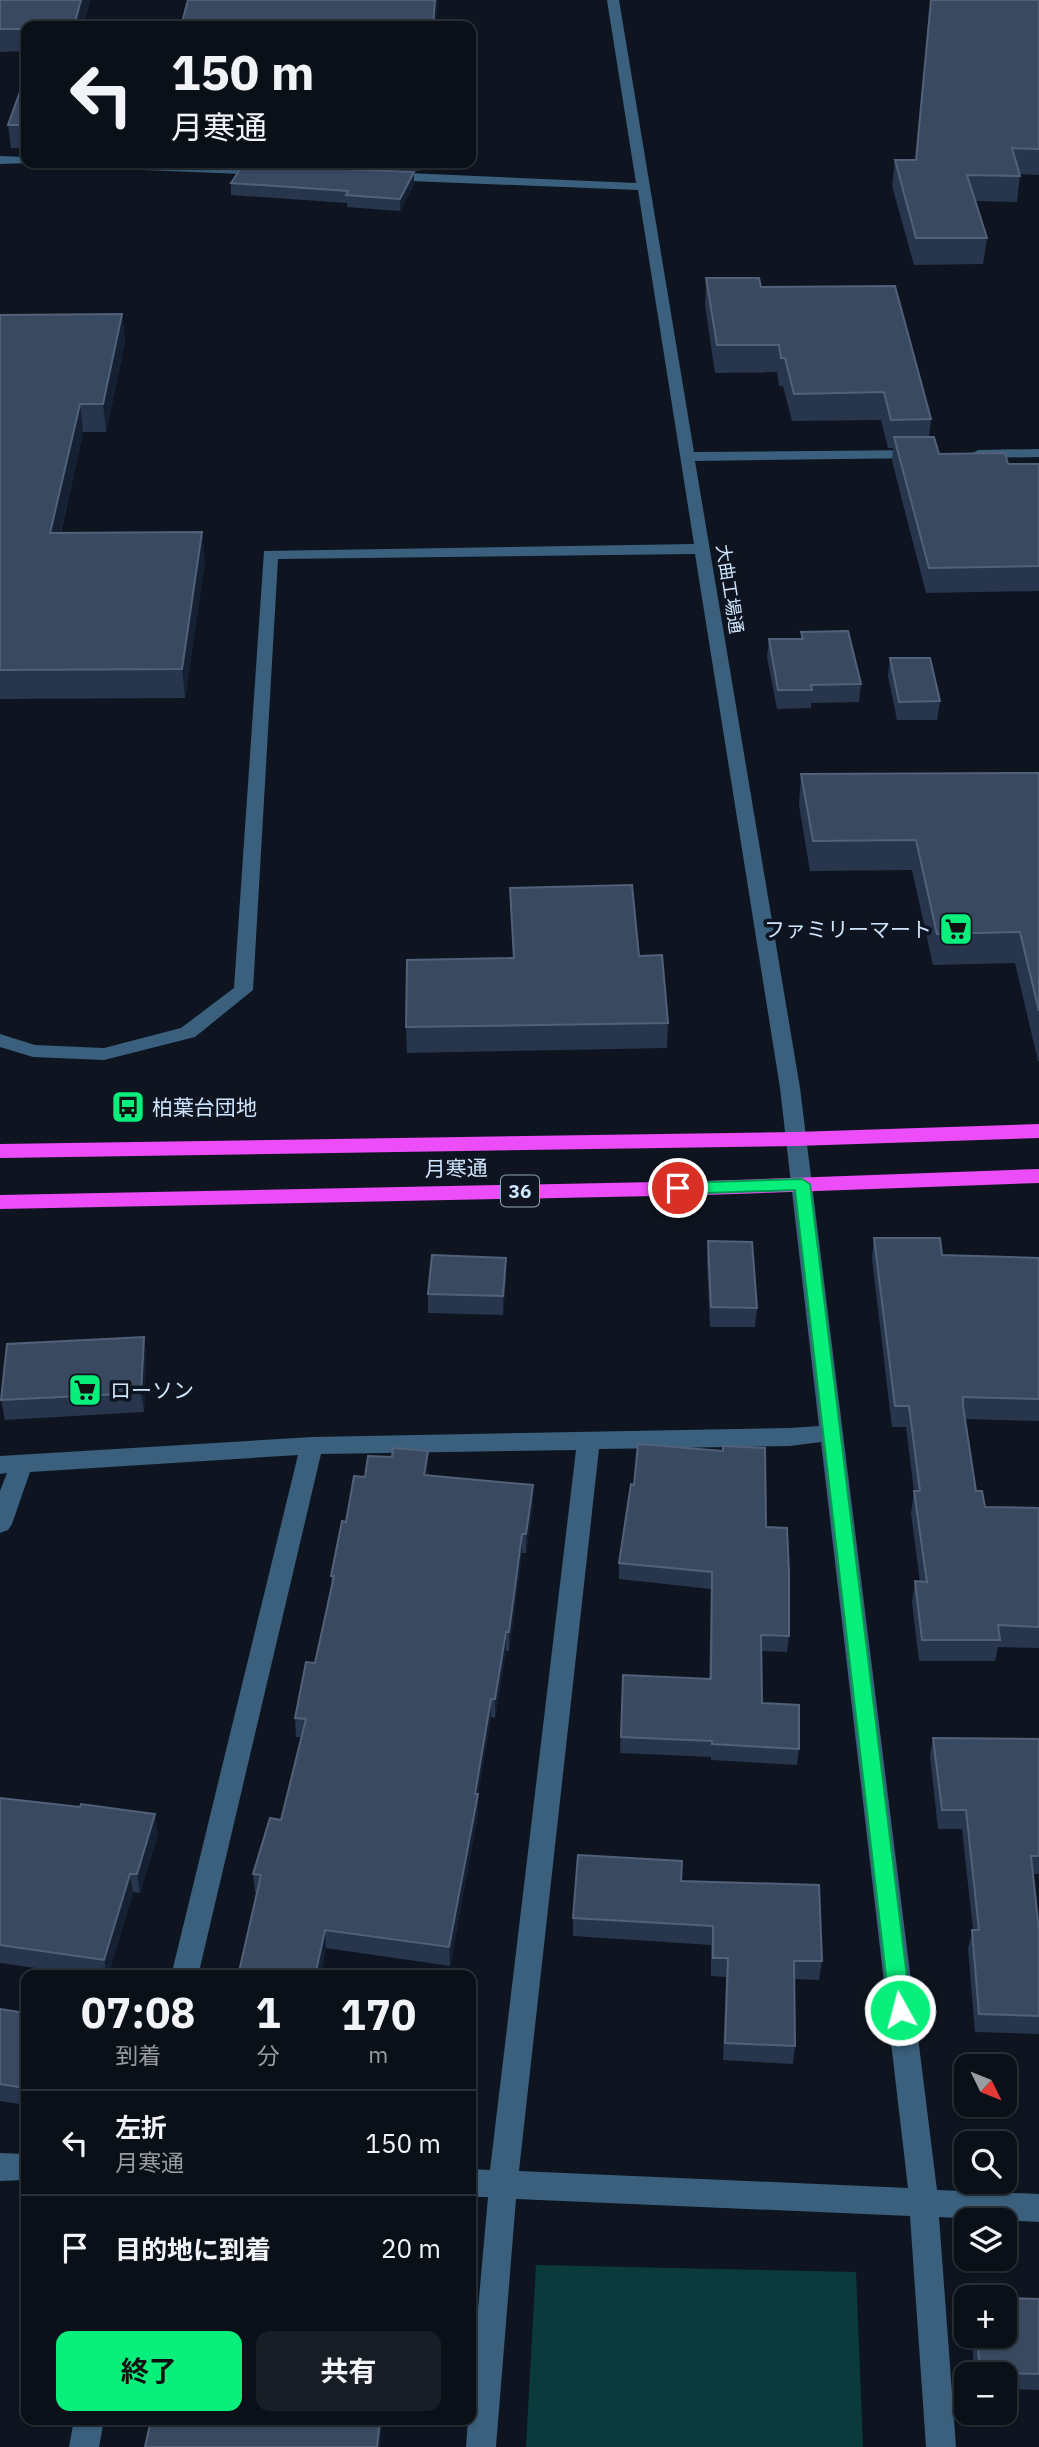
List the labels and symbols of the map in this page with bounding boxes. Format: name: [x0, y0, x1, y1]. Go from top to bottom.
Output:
street label: 大曲工場通: [712, 543, 748, 635]
supermarket icon: ファミリーマート: [937, 910, 975, 948]
place label: ファミリーマート: [764, 915, 932, 943]
bus stop icon: 柏葉台団地: [109, 1088, 147, 1126]
place label: 柏葉台団地: [152, 1093, 257, 1121]
street label: 月寒通: [424, 1153, 488, 1183]
pin: [648, 1158, 708, 1218]
road number: 36: [501, 1176, 539, 1206]
supermarket icon: ローソン: [66, 1371, 104, 1409]
place label: ローソン: [110, 1376, 194, 1404]
position arrow: [863, 1973, 937, 2047]
north arrow: [954, 2054, 1017, 2118]

